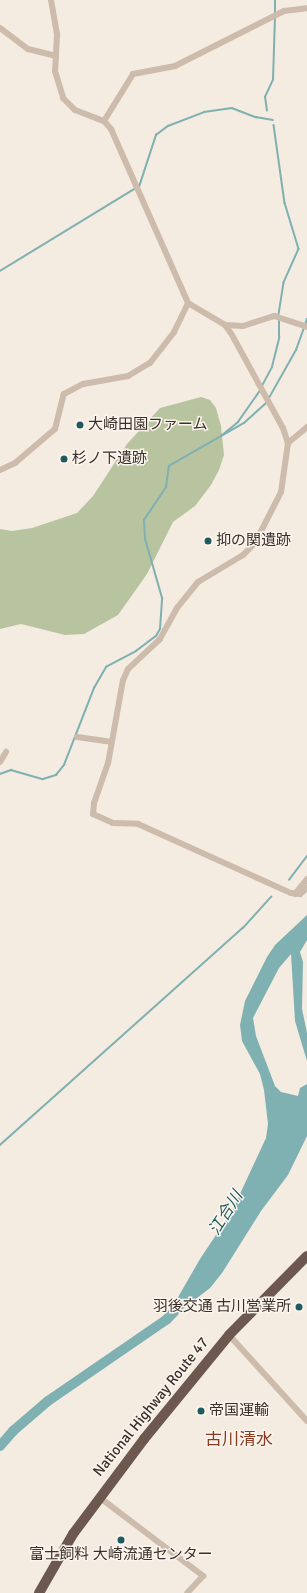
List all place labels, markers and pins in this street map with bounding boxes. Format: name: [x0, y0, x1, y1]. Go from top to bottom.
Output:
place label: 大崎田園ファーム: [88, 416, 208, 434]
marker: 大崎田園ファーム: [75, 420, 85, 430]
place label: 杉ノ下遺跡: [72, 450, 147, 468]
marker: 杉ノ下遺跡: [59, 454, 69, 464]
place label: 抑の関遺跡: [216, 532, 291, 550]
marker: 抑の関遺跡: [203, 536, 213, 546]
place label: 羽後交通 古川営業所: [153, 1298, 291, 1316]
marker: 羽後交通 古川営業所: [294, 1302, 304, 1312]
place label: 帝国運輸: [209, 1402, 269, 1420]
marker: 帝国運輸: [196, 1406, 206, 1416]
marker: 富士飼料 大崎流通センター: [116, 1535, 126, 1545]
place label: 富士飼料 大崎流通センター: [29, 1546, 213, 1564]

